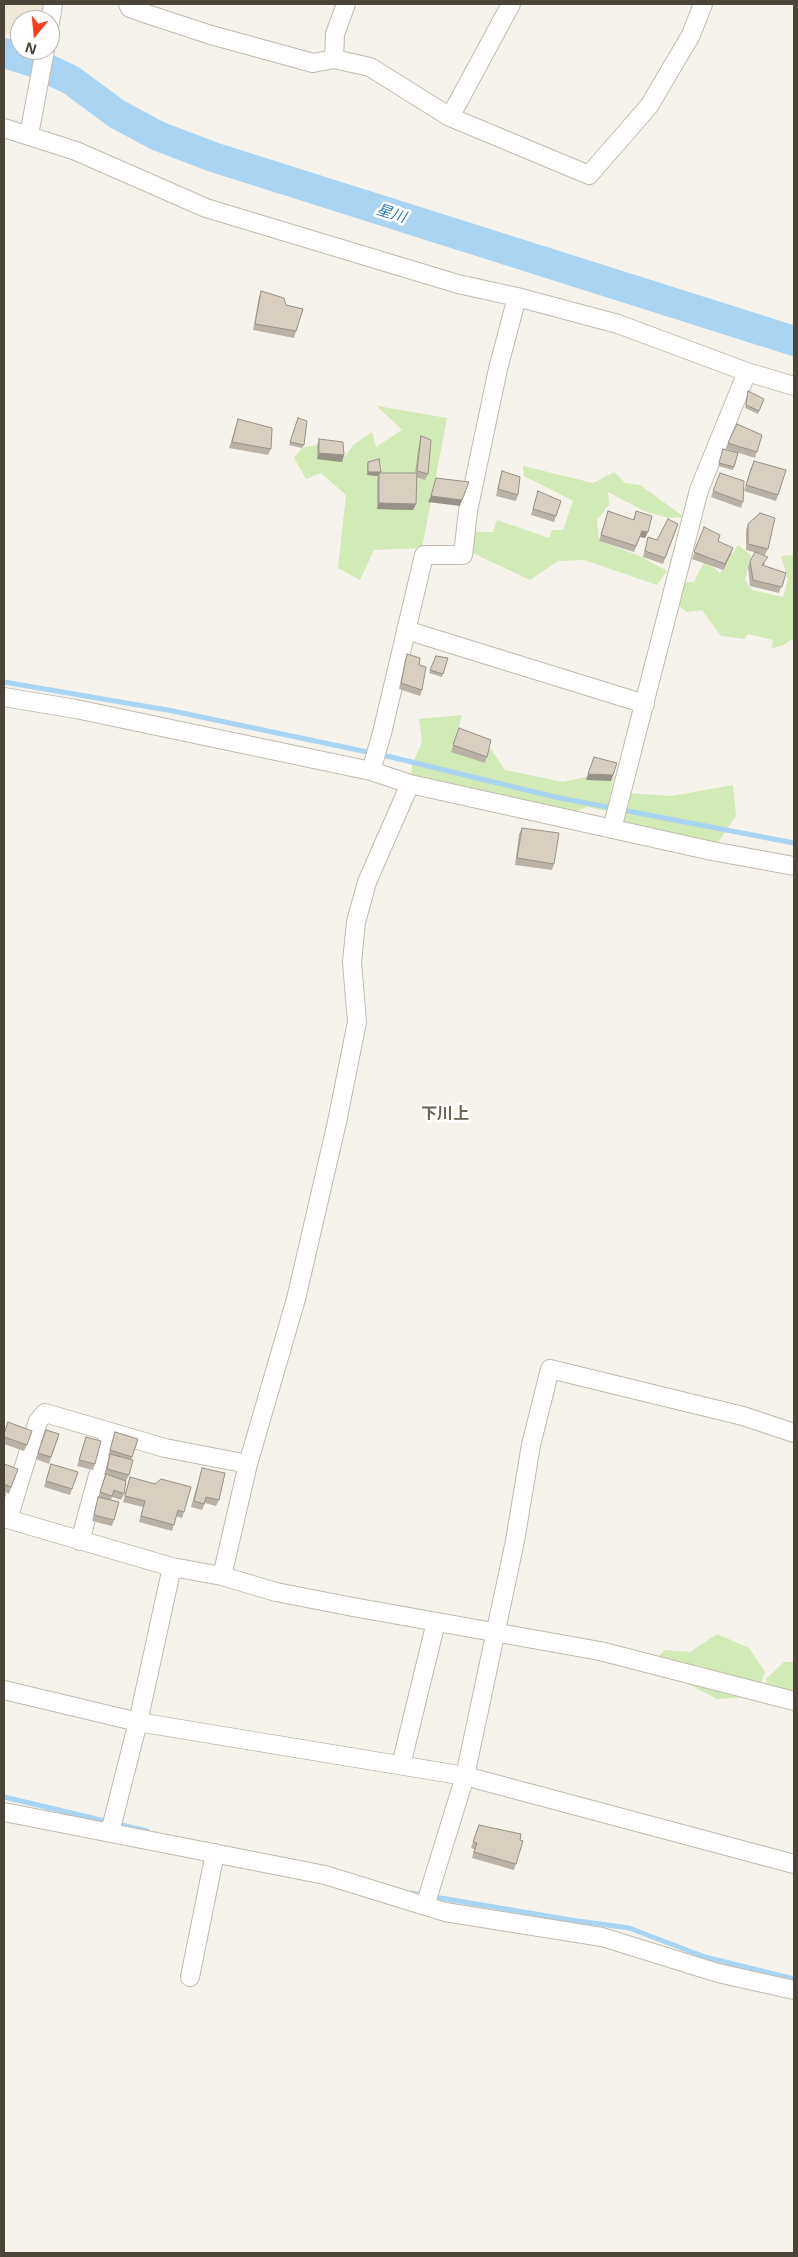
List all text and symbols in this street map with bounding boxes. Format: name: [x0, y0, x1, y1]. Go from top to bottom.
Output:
north arrow: [10, 10, 60, 60]
text: N: [23, 38, 39, 60]
water label: 星川: [374, 201, 408, 227]
district label: 下川上: [421, 1104, 469, 1124]

